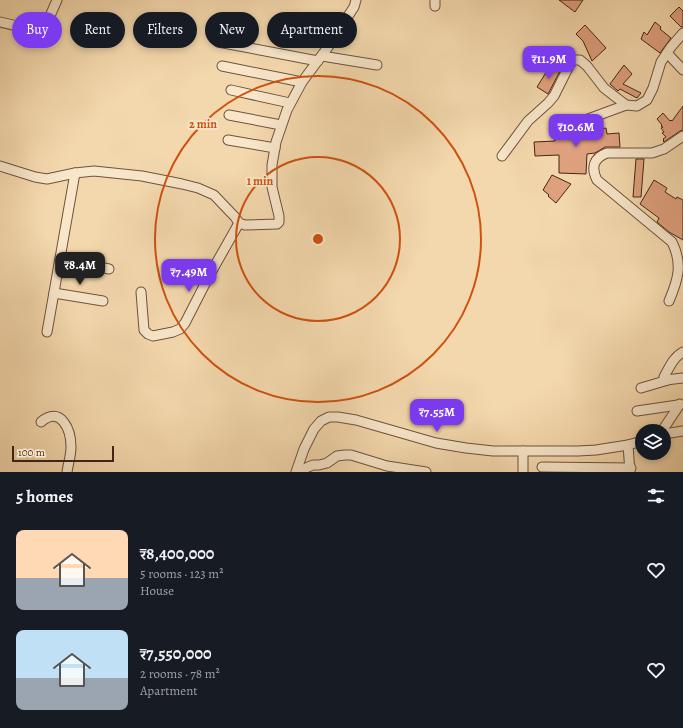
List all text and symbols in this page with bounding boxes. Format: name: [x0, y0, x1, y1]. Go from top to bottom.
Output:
chip: Buy: [12, 12, 62, 48]
chip: Rent: [70, 12, 125, 48]
chip: Filters: [133, 12, 197, 48]
chip: New: [205, 12, 259, 48]
chip: Apartment: [267, 12, 357, 48]
pin: ₹11.9M: [516, 46, 582, 80]
text: ₹11.9M: [532, 50, 566, 67]
pin: ₹10.6M: [543, 114, 609, 148]
text: 2 min: [189, 116, 217, 132]
text: ₹10.6M: [558, 118, 594, 135]
text: 1 min: [247, 173, 274, 189]
centre of rings: [311, 232, 325, 246]
pin: ₹8.4M: [52, 252, 108, 286]
text: ₹8.4M: [64, 256, 96, 273]
pin: ₹7.49M: [156, 259, 222, 293]
text: ₹7.49M: [170, 263, 208, 280]
pin: ₹7.55M: [404, 399, 470, 433]
text: ₹7.55M: [419, 403, 455, 420]
map controls: [635, 424, 671, 460]
button: layers: [635, 424, 671, 460]
scale bar: [12, 444, 114, 463]
text: 100 m: [18, 445, 45, 460]
text: 5 homes: [16, 485, 73, 508]
icon: filters: [645, 485, 667, 507]
text: ₹8,400,000: [140, 542, 214, 565]
icon: home: [48, 546, 96, 594]
icon: heart: [645, 559, 667, 581]
text: 5 rooms · 123 m²: [140, 565, 223, 582]
text: House: [140, 582, 174, 599]
text: ₹7,550,000: [140, 642, 212, 665]
icon: home: [48, 646, 96, 694]
icon: heart: [645, 659, 667, 681]
text: 2 rooms · 78 m²: [140, 665, 220, 682]
text: Apartment: [140, 682, 198, 699]

